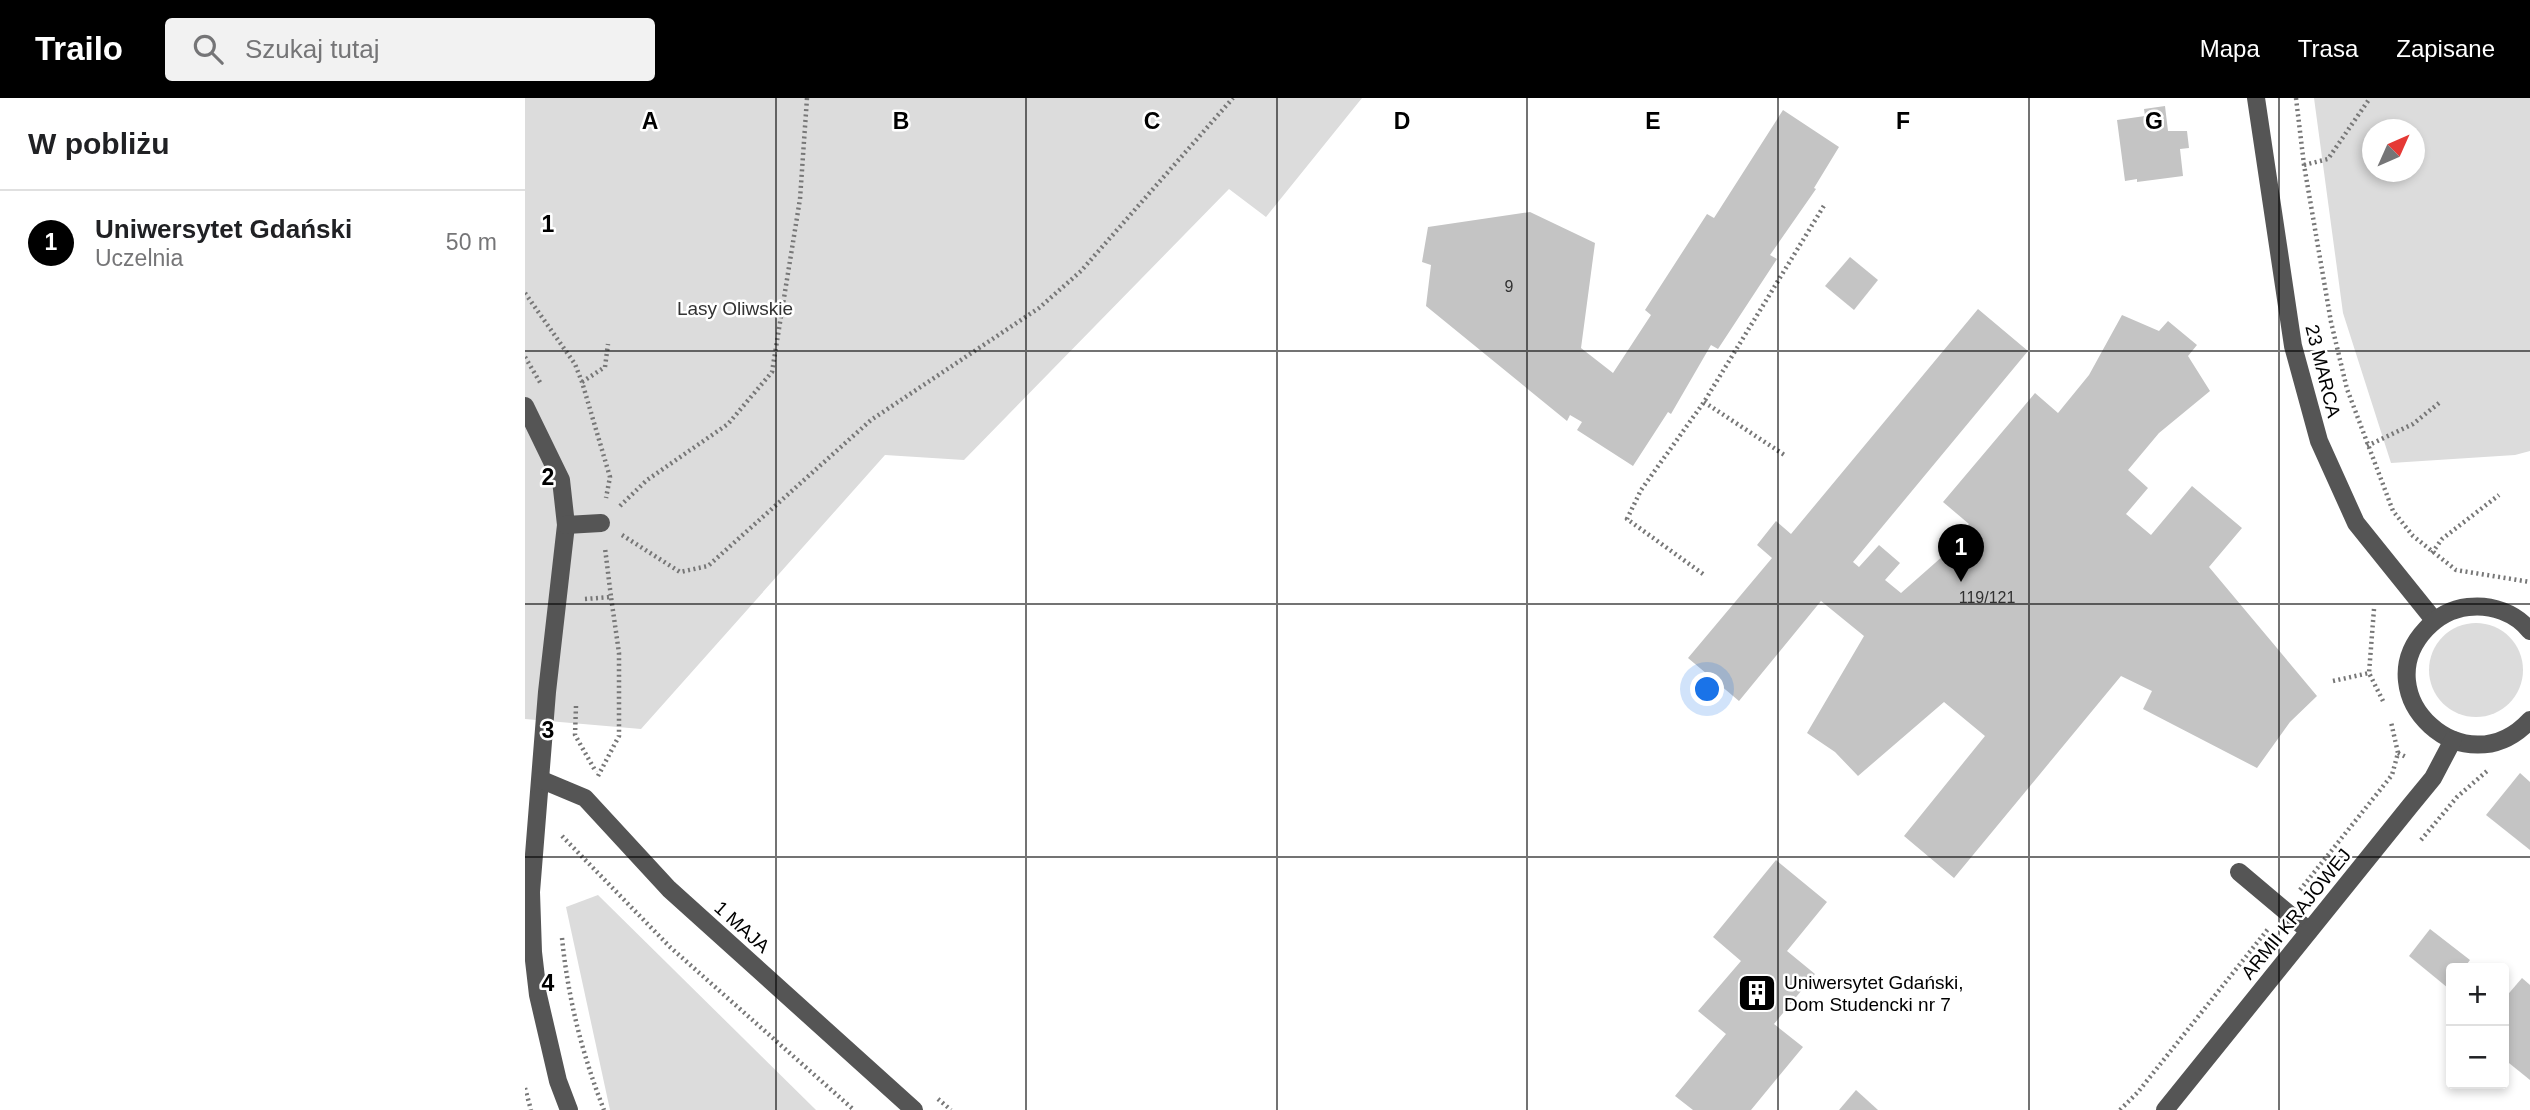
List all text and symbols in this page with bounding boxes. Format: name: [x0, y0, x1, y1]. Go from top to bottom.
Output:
search box: [165, 18, 655, 81]
text: Trailo: [35, 30, 123, 67]
icon: search: [189, 30, 227, 68]
text: Szukaj tutaj: [245, 34, 379, 64]
text: Mapa: [2200, 35, 2260, 62]
text: Trasa: [2298, 35, 2358, 62]
text: Zapisane: [2396, 35, 2495, 62]
text: A: [642, 108, 658, 134]
text: B: [893, 108, 909, 134]
text: C: [1144, 108, 1160, 134]
text: D: [1394, 108, 1410, 134]
text: E: [1645, 108, 1661, 134]
text: F: [1896, 108, 1910, 134]
text: G: [2145, 108, 2163, 134]
north arrow: [2362, 119, 2425, 182]
text: W pobliżu: [28, 127, 170, 160]
text: 1: [542, 211, 555, 237]
text: Uniwersytet Gdański: [95, 214, 352, 244]
text: 1: [45, 229, 57, 255]
text: 50 m: [446, 229, 497, 255]
text: Uczelnia: [95, 245, 183, 271]
house number: 9: [1505, 278, 1514, 295]
park label: Lasy Oliwskie: [677, 298, 793, 319]
street label: 23 MARCA: [2301, 322, 2345, 420]
text: 2: [542, 464, 554, 490]
pin: 1: [1938, 524, 1984, 582]
house number: 119/121: [1959, 589, 2015, 606]
your location: [1690, 672, 1724, 706]
text: 3: [542, 717, 554, 743]
street label: ARMII KRAJOWEJ: [2237, 845, 2355, 983]
street label: 1 MAJA: [710, 897, 774, 957]
map controls: [2446, 963, 2509, 1089]
button: +: [2446, 963, 2509, 1026]
text: 4: [542, 970, 555, 996]
building icon: Uniwersytet Gdański, Dom Studencki nr 7: [1736, 972, 1778, 1014]
place label: Uniwersytet Gdański, Dom Studencki nr 7: [1784, 972, 1964, 1015]
button: −: [2446, 1026, 2509, 1089]

